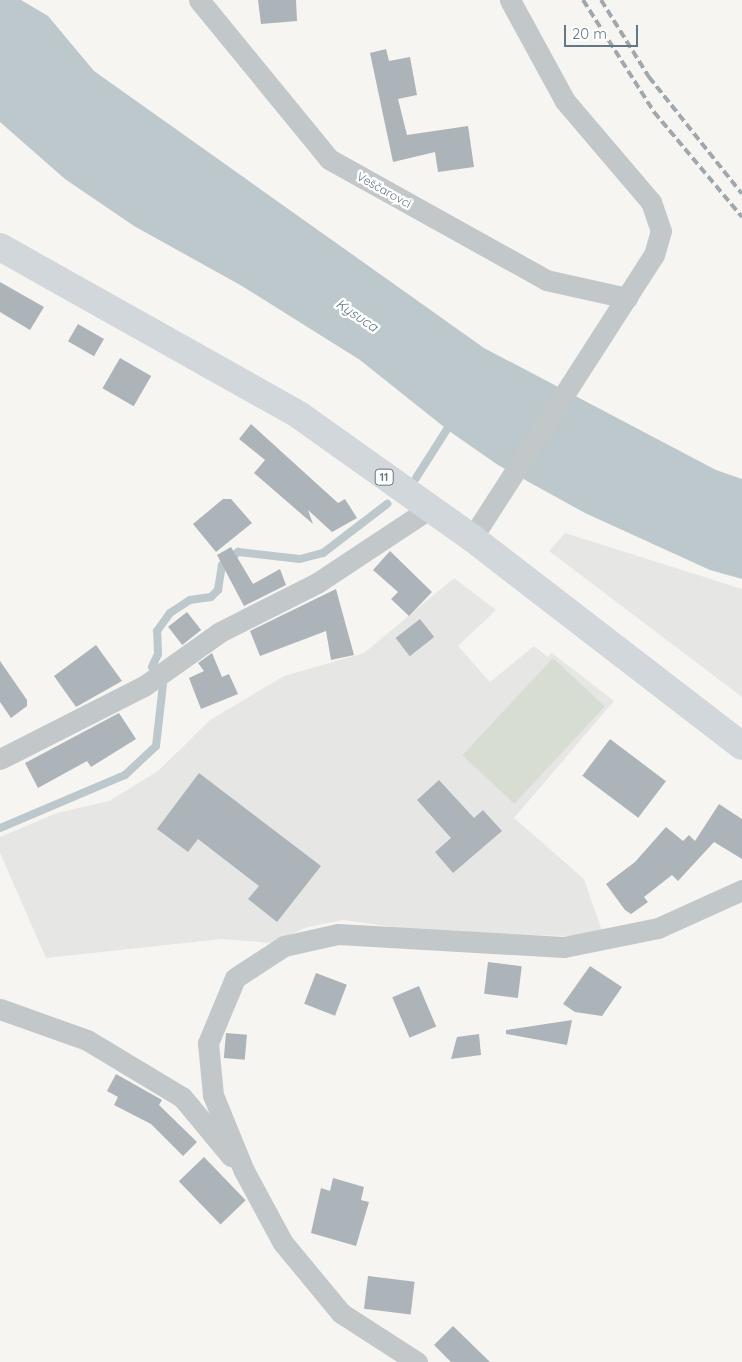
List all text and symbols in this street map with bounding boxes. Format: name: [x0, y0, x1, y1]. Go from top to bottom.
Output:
scale bar: [567, 15, 641, 47]
text: 20 m: [572, 24, 607, 43]
street label: Veščarovci: [354, 169, 414, 211]
water label: Kysuca: [333, 295, 381, 335]
road number: 11: [374, 468, 394, 486]

